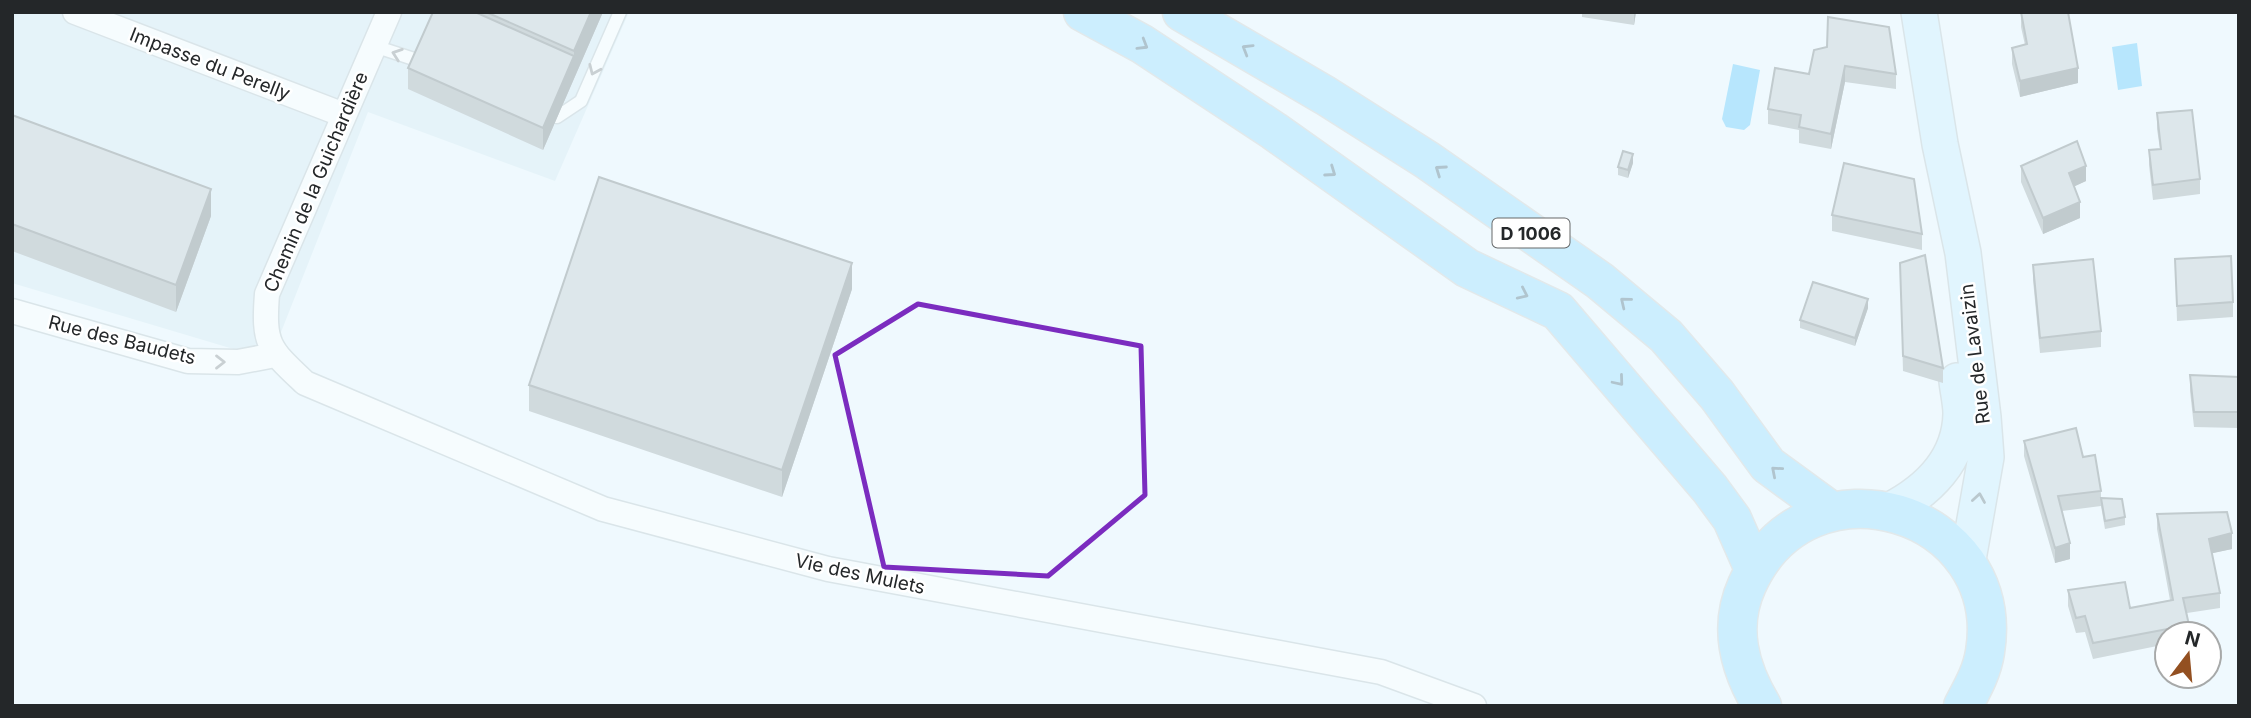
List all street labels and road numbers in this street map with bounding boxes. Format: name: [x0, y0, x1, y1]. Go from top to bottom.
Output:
street label: Impasse du Perelly: [127, 23, 294, 105]
street label: Chemin de la Guichardière: [259, 68, 373, 296]
road number: D 1006: [1492, 218, 1570, 247]
street label: Rue de Lavaizin: [1955, 282, 1995, 426]
street label: Rue des Baudets: [46, 311, 198, 369]
street label: Vie des Mulets: [793, 549, 927, 599]

